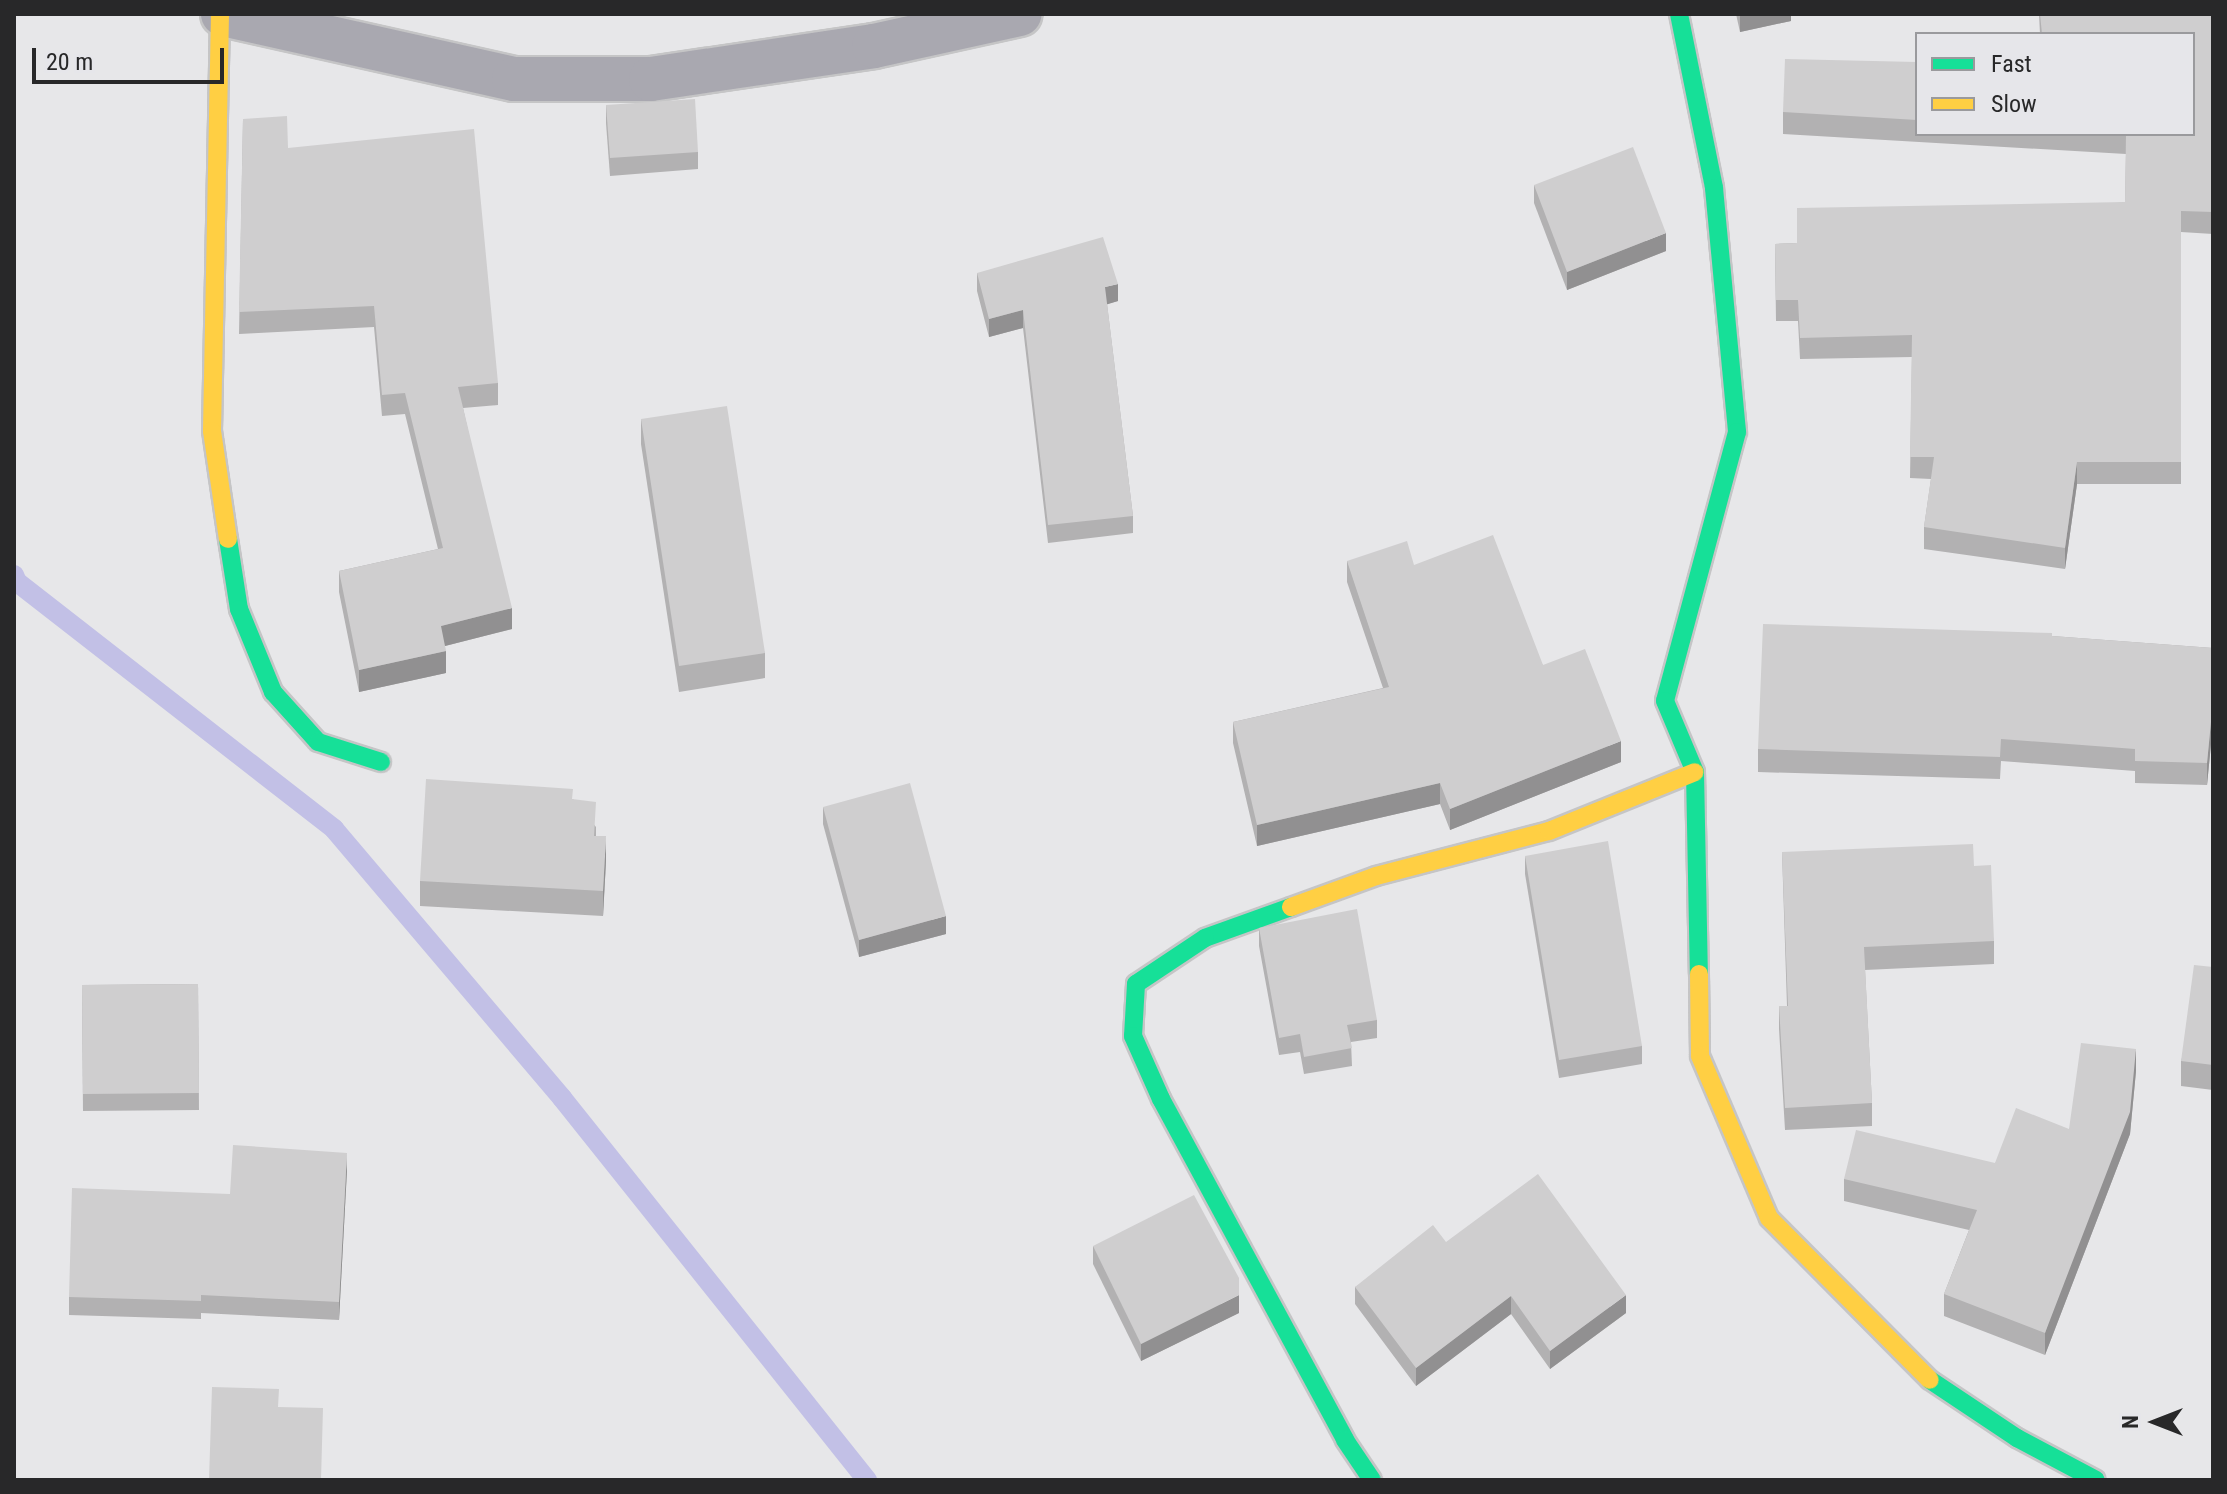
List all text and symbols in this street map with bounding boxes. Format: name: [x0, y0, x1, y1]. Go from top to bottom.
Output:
scale bar: [36, 32, 228, 82]
legend: [1915, 32, 2195, 136]
text: 20 m: [46, 48, 93, 76]
text: Fast: [1991, 50, 2032, 78]
text: Slow: [1991, 90, 2037, 118]
north arrow: [2115, 1382, 2195, 1462]
text: N: [2118, 1415, 2143, 1429]

